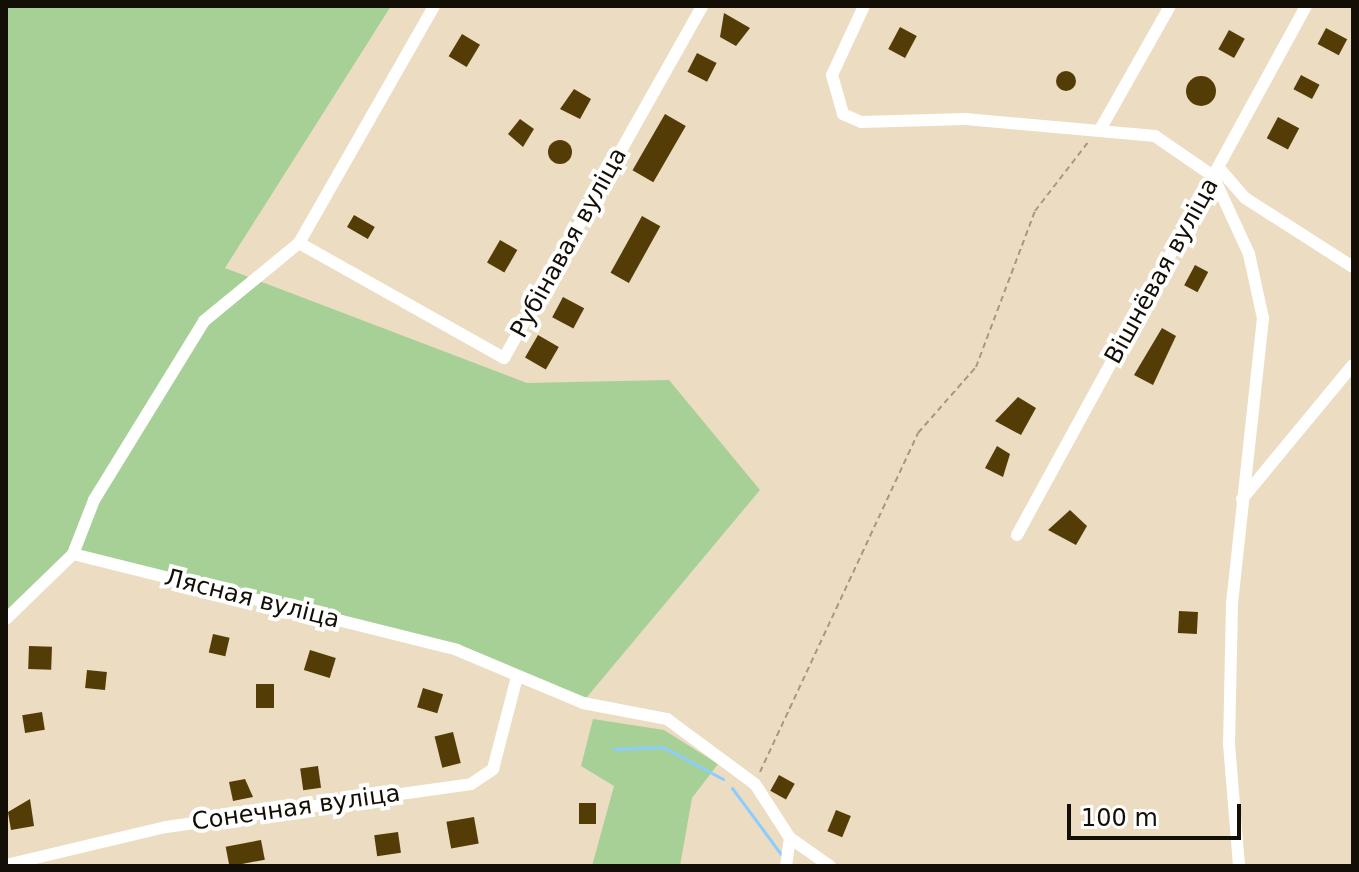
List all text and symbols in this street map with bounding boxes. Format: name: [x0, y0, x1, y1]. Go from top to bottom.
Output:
street label: Рубінавая вуліца: [505, 143, 633, 343]
street label: Вішнёвая вуліца: [1099, 173, 1225, 369]
street label: Лясная вуліца: [161, 563, 343, 635]
street label: Сонечная вуліца: [190, 779, 402, 837]
scale bar: [1071, 788, 1245, 838]
text: 100 m: [1081, 804, 1158, 832]

